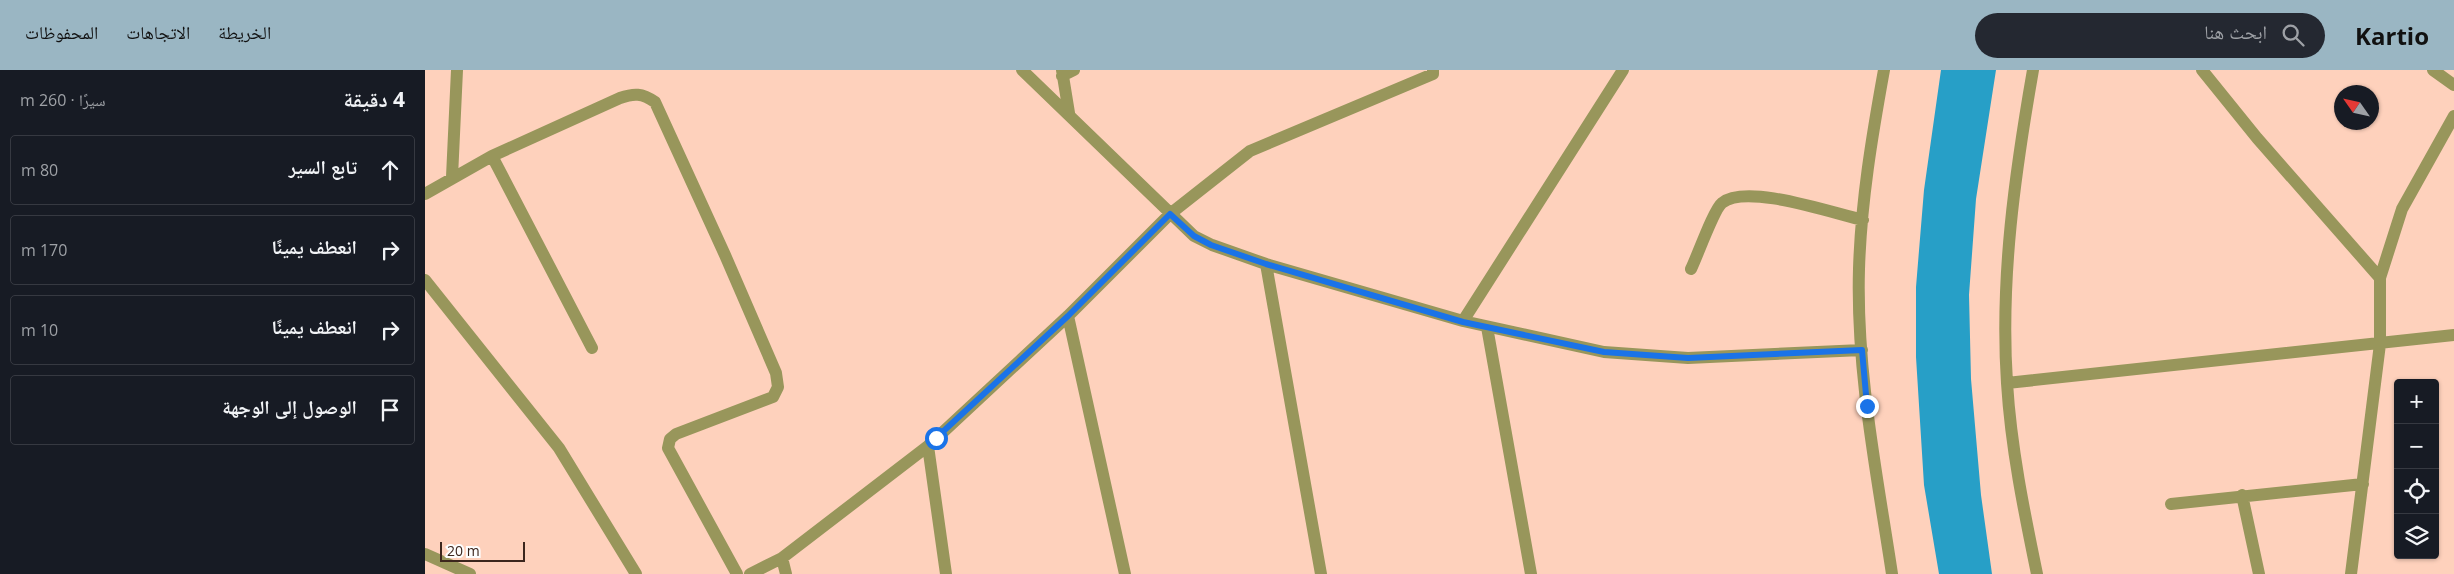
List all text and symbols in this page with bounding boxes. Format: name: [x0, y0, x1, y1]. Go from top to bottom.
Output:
search box: [1975, 13, 2325, 58]
text: ابحث هنا: [2204, 19, 2267, 45]
text: Kartio: [2355, 19, 2429, 52]
text: المحفوظات: [25, 20, 98, 44]
text: الاتجاهات: [126, 20, 190, 44]
text: الخريطة: [218, 20, 271, 44]
icon: search: [2279, 21, 2307, 49]
text: 4 دقيقة: [343, 85, 405, 113]
north arrow: [2334, 85, 2379, 130]
text: سيرًا · 260 m: [20, 89, 106, 111]
text: تابع السير: [289, 154, 357, 180]
icon: ahead: [376, 156, 404, 184]
text: 80 m: [21, 159, 58, 181]
text: انعطف يمينًا: [271, 234, 357, 260]
icon: right: [376, 236, 404, 264]
text: 170 m: [21, 239, 67, 261]
text: انعطف يمينًا: [271, 314, 357, 340]
icon: right: [376, 316, 404, 344]
text: 10 m: [21, 319, 58, 341]
map controls: [2394, 379, 2439, 559]
button: +: [2394, 379, 2439, 424]
text: الوصول إلى الوجهة: [222, 394, 357, 420]
route end: [1856, 395, 1879, 418]
icon: arrive: [376, 396, 404, 424]
button: −: [2394, 424, 2439, 469]
route start: [925, 427, 948, 450]
button: locate: [2394, 469, 2439, 514]
button: layers: [2394, 514, 2439, 559]
scale bar: [440, 539, 525, 562]
text: 20 m: [447, 541, 480, 560]

